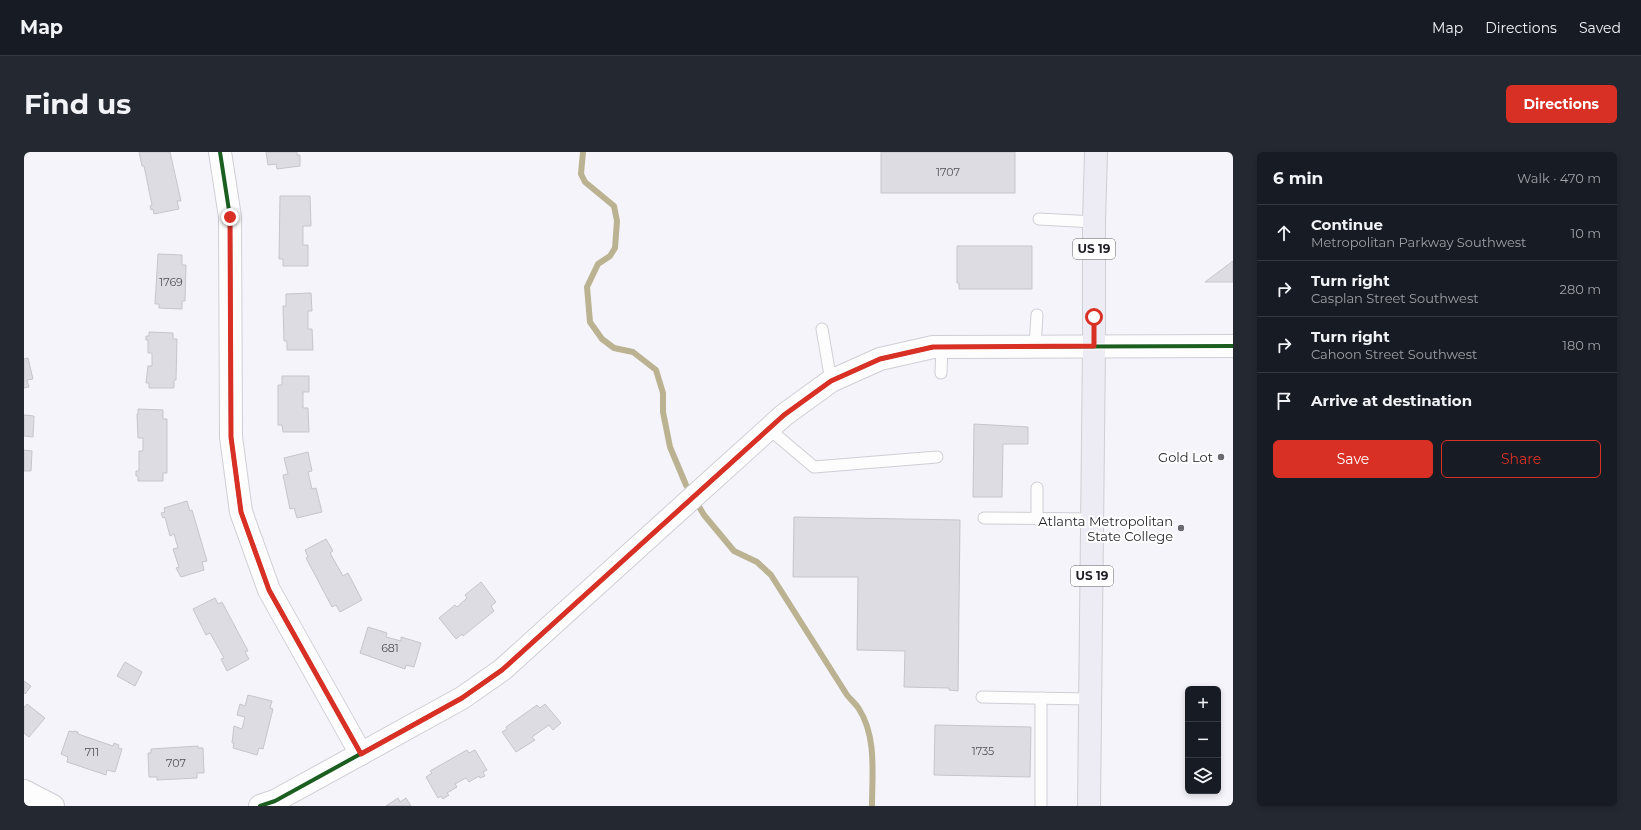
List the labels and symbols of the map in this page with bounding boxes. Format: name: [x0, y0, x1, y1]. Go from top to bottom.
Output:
house number: 1707: [936, 165, 960, 179]
route end: [221, 208, 239, 226]
road number: US 19: [1073, 239, 1115, 259]
house number: 1769: [159, 275, 183, 289]
route start: [1085, 308, 1103, 326]
place label: Gold Lot: [1158, 449, 1213, 465]
marker: Gold Lot: [1216, 452, 1226, 462]
place label: Atlanta Metropolitan State College: [1038, 513, 1173, 544]
marker: Atlanta Metropolitan State College: [1176, 523, 1186, 533]
road number: US 19: [1071, 566, 1113, 586]
house number: 681: [381, 641, 399, 655]
house number: 1735: [972, 744, 994, 758]
house number: 711: [85, 745, 99, 759]
house number: 707: [166, 756, 186, 770]

